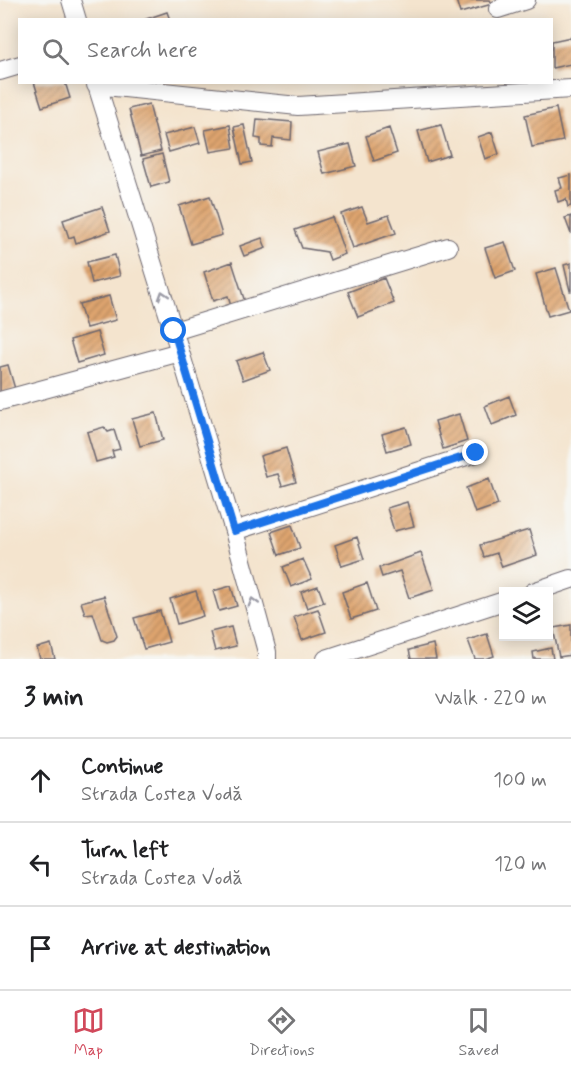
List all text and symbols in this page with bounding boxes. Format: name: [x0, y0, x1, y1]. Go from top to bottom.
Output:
search box: [18, 18, 553, 84]
icon: search: [39, 35, 72, 68]
text: Search here: [87, 37, 198, 65]
one-way arrow: [157, 290, 170, 301]
route start: [160, 317, 186, 343]
route end: [462, 439, 488, 465]
map controls: [499, 587, 553, 641]
button: layers: [499, 587, 553, 641]
one-way arrow: [248, 598, 261, 608]
text: 3 min: [24, 681, 84, 715]
text: Walk · 220 m: [435, 685, 547, 712]
text: Continue: [81, 753, 163, 781]
icon: ahead: [24, 764, 57, 797]
text: 100 m: [493, 767, 547, 794]
text: Strada Costea Vodă: [81, 781, 243, 808]
text: Turn left: [81, 837, 169, 865]
icon: left: [24, 848, 57, 881]
text: 120 m: [494, 851, 547, 878]
text: Strada Costea Vodă: [81, 865, 243, 892]
icon: arrive: [24, 932, 57, 965]
text: Arrive at destination: [81, 934, 271, 962]
tab: Map: [72, 1004, 105, 1061]
tab: Directions: [249, 1004, 315, 1061]
tab: Saved: [459, 1004, 499, 1061]

